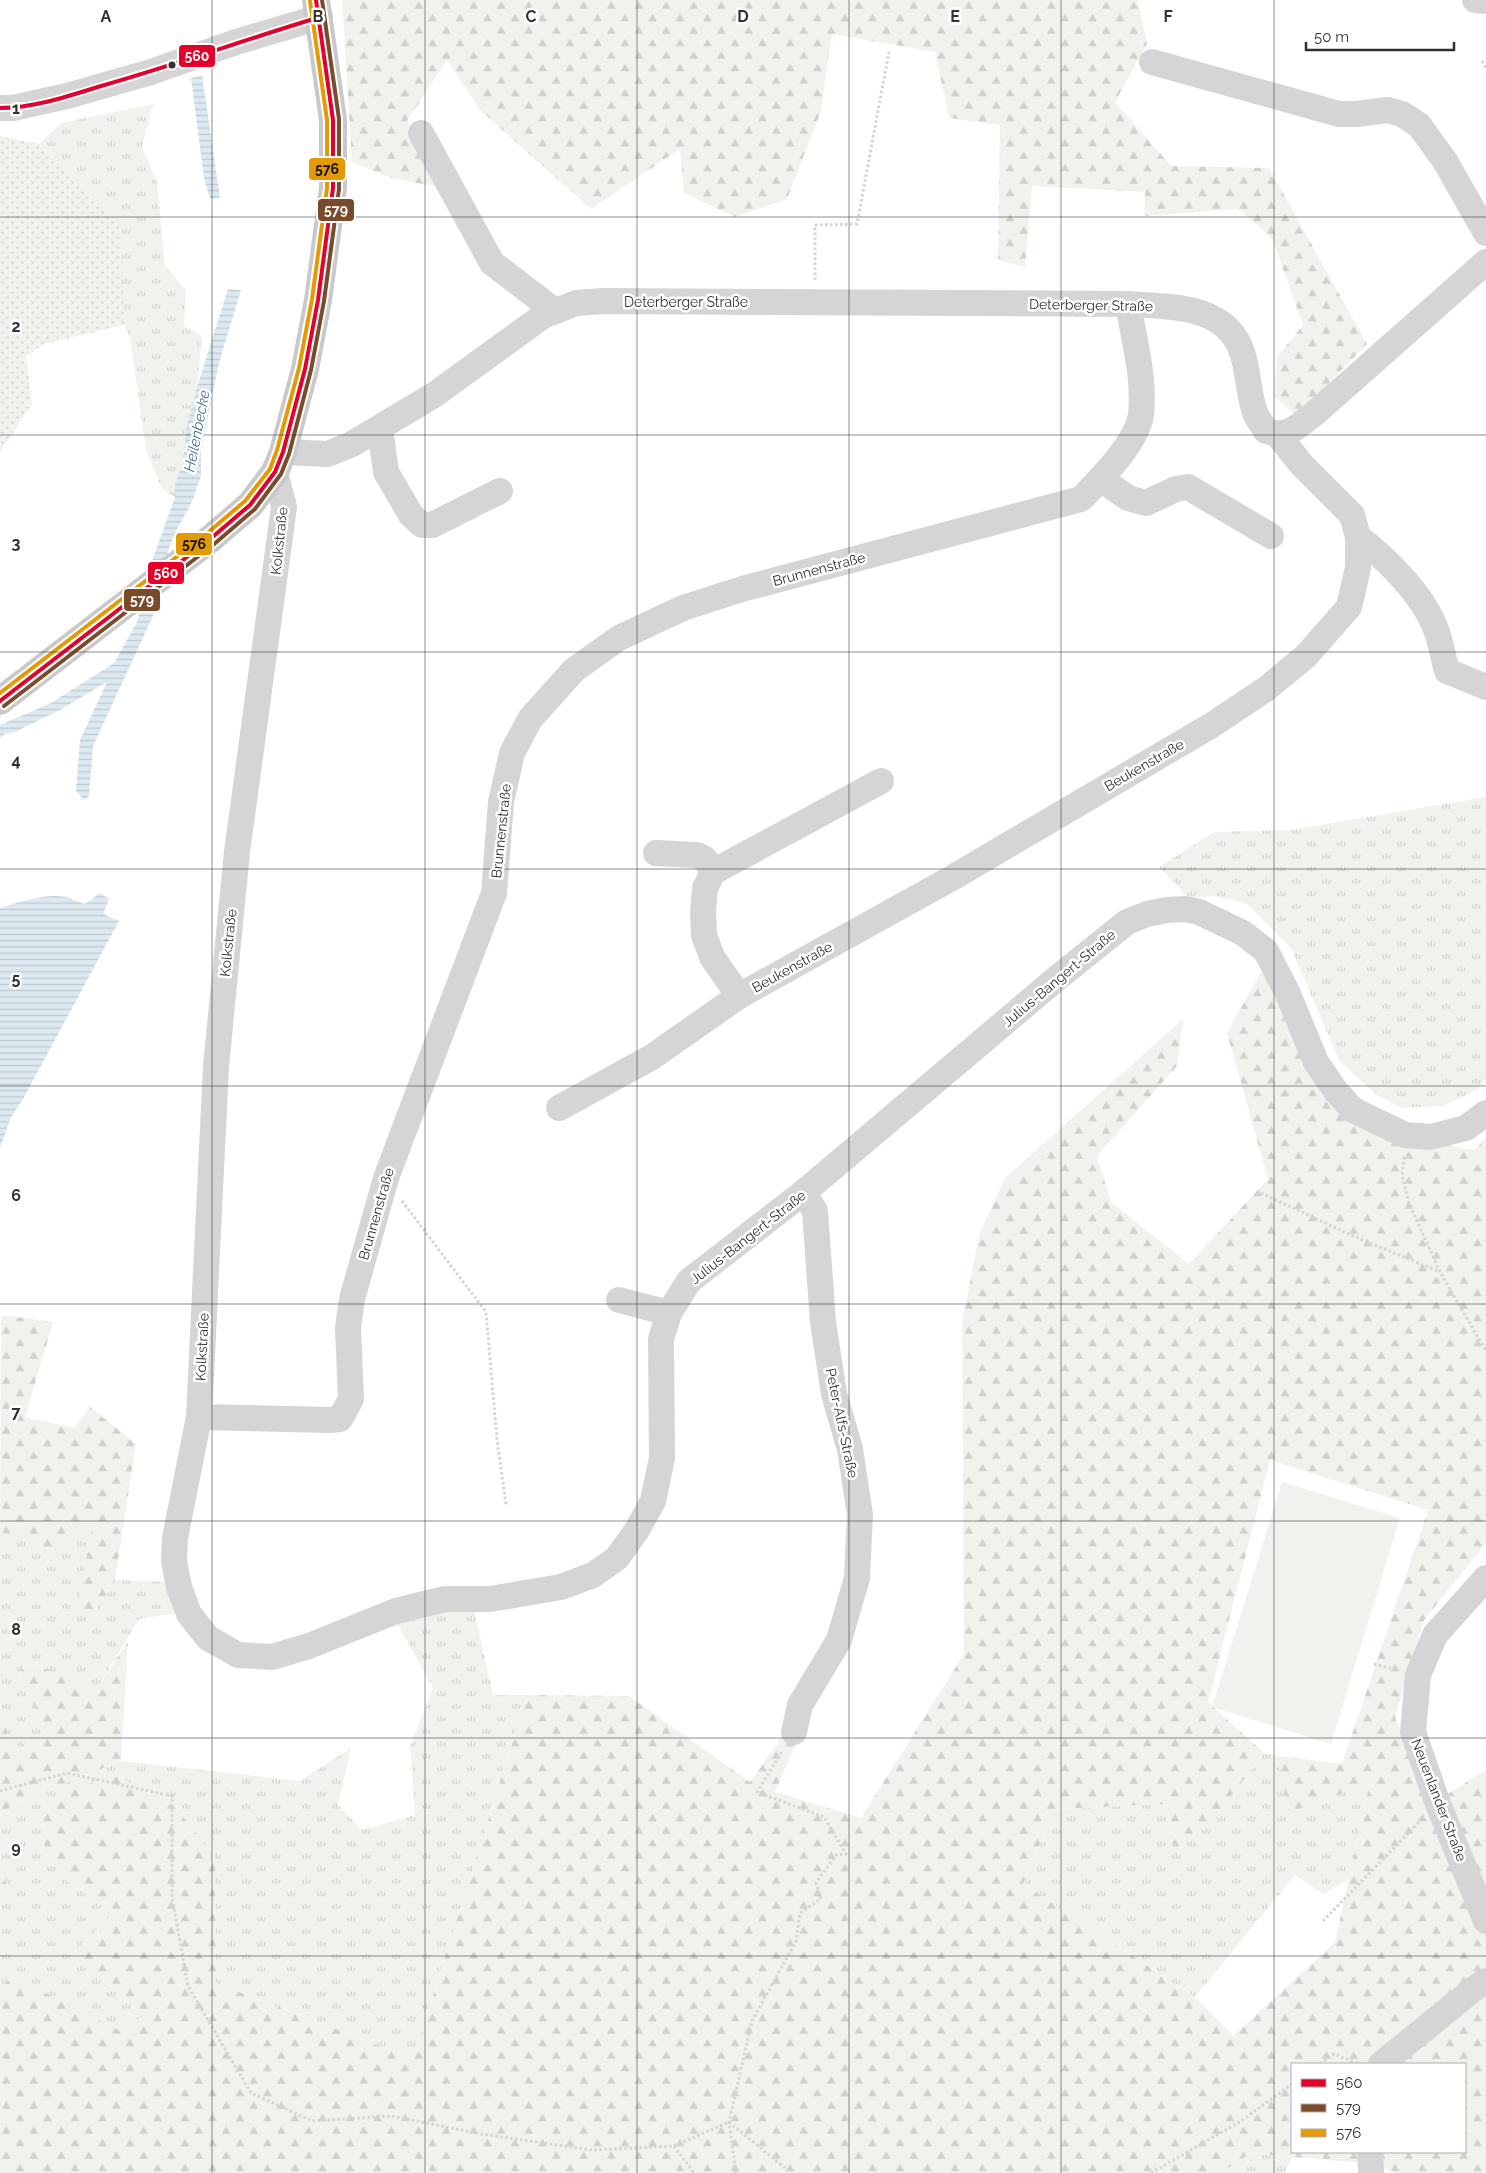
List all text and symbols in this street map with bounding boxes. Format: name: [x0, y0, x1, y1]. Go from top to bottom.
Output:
text: A: [101, 7, 112, 26]
text: B: [313, 7, 324, 26]
text: C: [526, 7, 537, 26]
text: D: [737, 7, 749, 26]
text: E: [950, 7, 960, 26]
text: F: [1163, 7, 1173, 26]
scale bar: [1306, 20, 1454, 52]
text: 50 m: [1314, 28, 1349, 46]
line badge: 560: [178, 44, 216, 68]
text: 560: [185, 48, 209, 64]
unlabelled marker: [167, 60, 177, 70]
text: 1: [12, 99, 20, 118]
line badge: 576: [308, 157, 346, 181]
text: 576: [315, 161, 339, 177]
line badge: 579: [317, 198, 355, 222]
text: 579: [324, 202, 348, 218]
street label: Deterberger Straße: [624, 294, 748, 310]
street label: Deterberger Straße: [1029, 296, 1153, 314]
text: 2: [11, 317, 21, 336]
water label: Heilenbecke: [180, 389, 214, 473]
street label: Kolkstraße: [267, 506, 291, 576]
line badge: 576: [175, 532, 213, 556]
text: 3: [12, 534, 21, 553]
text: 576: [182, 536, 206, 552]
street label: Brunnenstraße: [771, 549, 867, 589]
line badge: 560: [147, 561, 185, 585]
text: 560: [154, 565, 178, 581]
line badge: 579: [123, 588, 161, 612]
text: 579: [130, 592, 154, 608]
street label: Beukenstraße: [1101, 736, 1187, 794]
text: 4: [11, 751, 21, 770]
street label: Brunnenstraße: [488, 783, 514, 879]
street label: Kolkstraße: [216, 908, 240, 978]
street label: Julius-Bangert-Straße: [1000, 926, 1118, 1030]
street label: Beukenstraße: [749, 938, 835, 996]
text: 5: [12, 969, 21, 988]
street label: Brunnenstraße: [355, 1166, 397, 1262]
text: 6: [11, 1186, 21, 1205]
street label: Julius-Bangert-Straße: [687, 1187, 809, 1287]
street label: Kolkstraße: [192, 1313, 212, 1381]
street label: Peter-Alfs-Straße: [823, 1367, 861, 1479]
text: 7: [12, 1403, 21, 1422]
text: 8: [11, 1620, 21, 1639]
street label: Neuenlander Straße: [1408, 1737, 1470, 1863]
text: 9: [11, 1838, 21, 1857]
legend: [1291, 2063, 1466, 2153]
text: 560: [1336, 2074, 1362, 2092]
text: 579: [1336, 2099, 1361, 2117]
text: 576: [1336, 2124, 1361, 2142]

